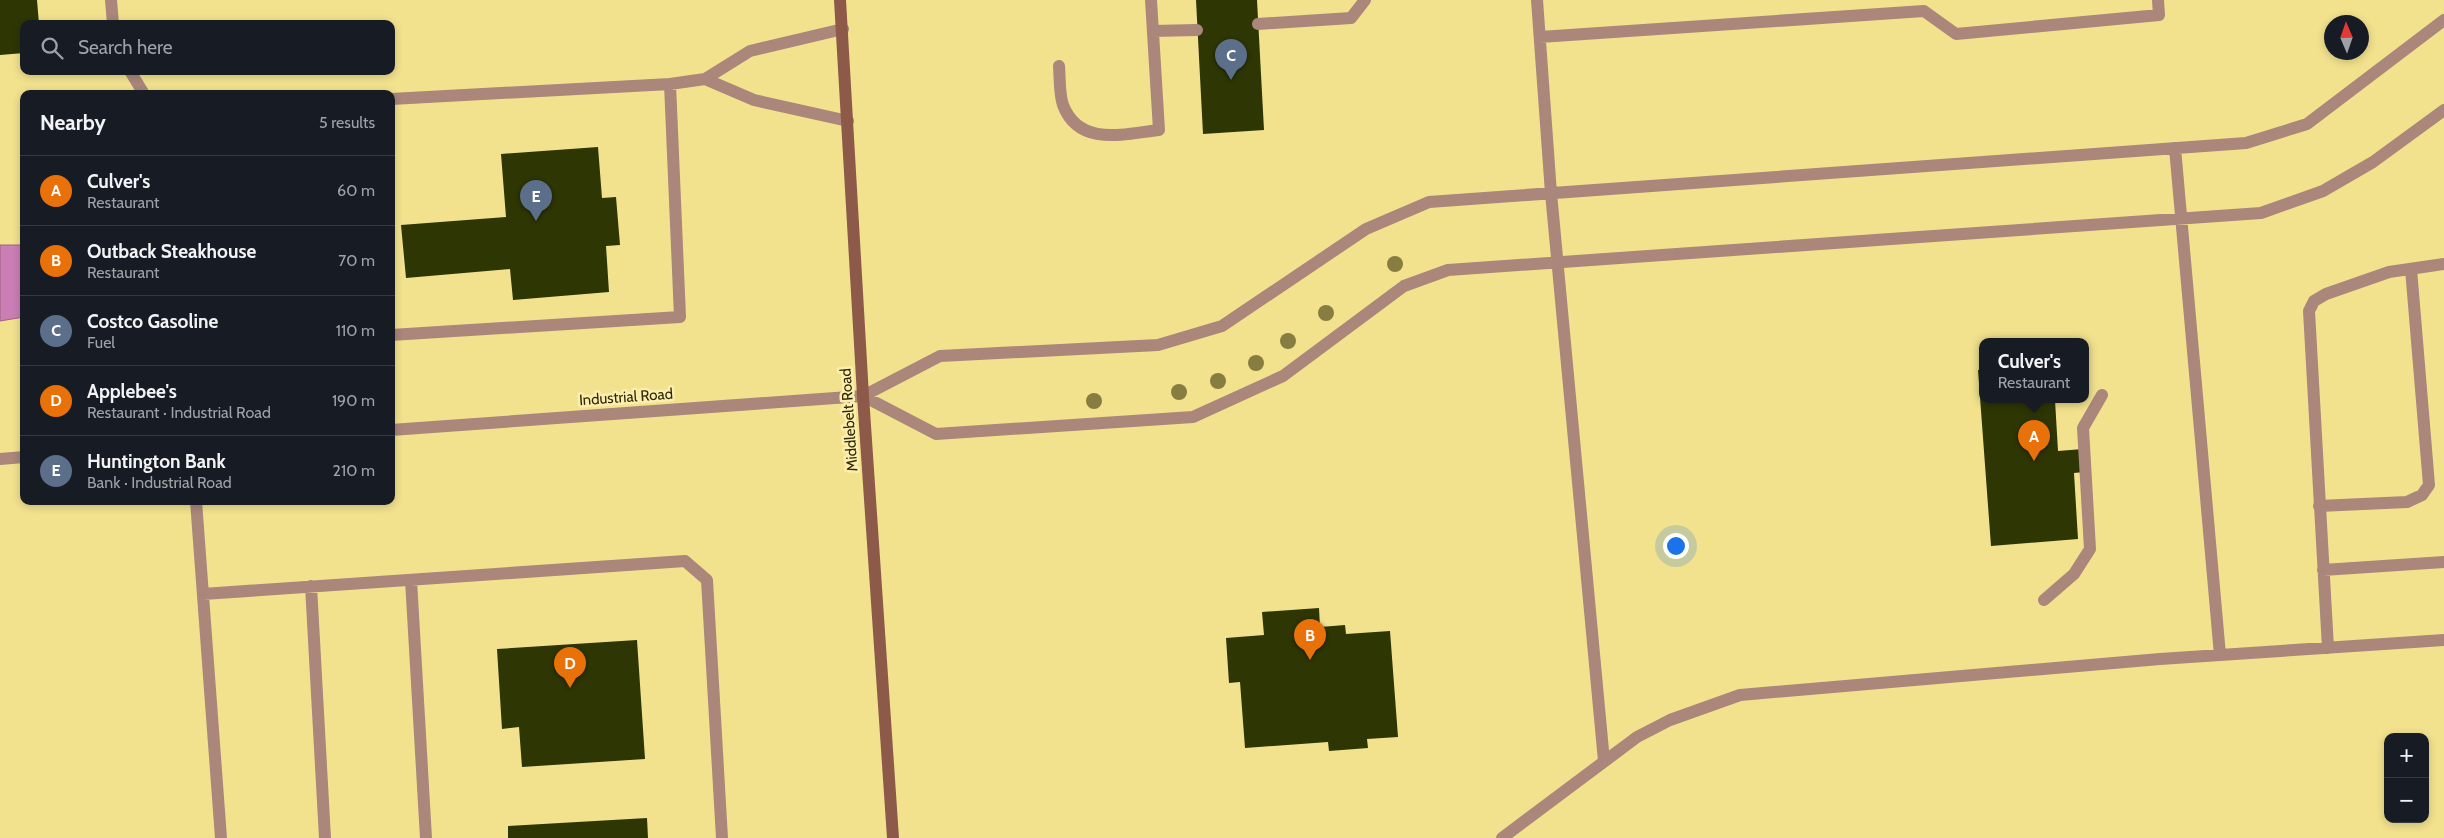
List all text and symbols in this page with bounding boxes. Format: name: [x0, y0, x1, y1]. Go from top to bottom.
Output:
north arrow: [2324, 15, 2369, 60]
search box: [20, 20, 395, 75]
icon: search: [38, 34, 66, 62]
text: Search here: [78, 36, 172, 59]
pin: C: [1215, 39, 1247, 80]
text: Nearby: [40, 110, 106, 135]
text: 5 results: [319, 113, 375, 132]
text: Culver's: [87, 170, 150, 193]
pin: E: [520, 180, 552, 221]
text: A: [51, 181, 61, 200]
text: 60 m: [337, 181, 375, 200]
text: Restaurant: [87, 193, 159, 212]
text: Outback Steakhouse: [87, 240, 256, 263]
text: B: [51, 251, 61, 270]
text: 70 m: [338, 251, 375, 270]
text: Restaurant: [87, 263, 159, 282]
text: Costco Gasoline: [87, 310, 218, 333]
text: C: [51, 321, 61, 340]
text: 110 m: [336, 321, 375, 340]
text: Fuel: [87, 333, 115, 352]
popup: [1979, 338, 2089, 403]
text: Culver's: [1998, 350, 2061, 373]
street label: Middlebelt Road: [836, 368, 862, 472]
text: Restaurant: [1998, 373, 2070, 392]
text: Applebee's: [87, 380, 177, 403]
street label: Industrial Road: [578, 385, 674, 409]
text: D: [50, 391, 62, 410]
text: 190 m: [332, 391, 375, 410]
text: Restaurant · Industrial Road: [87, 403, 271, 422]
pin: A: [2018, 420, 2050, 461]
text: Huntington Bank: [87, 450, 226, 473]
text: E: [51, 461, 61, 480]
text: 210 m: [333, 461, 375, 480]
text: Bank · Industrial Road: [87, 473, 232, 492]
your location: [1663, 533, 1689, 559]
pin: B: [1294, 619, 1326, 660]
pin: D: [554, 647, 586, 688]
map controls: [2384, 733, 2429, 823]
button: +: [2384, 733, 2429, 778]
button: −: [2384, 778, 2429, 823]

